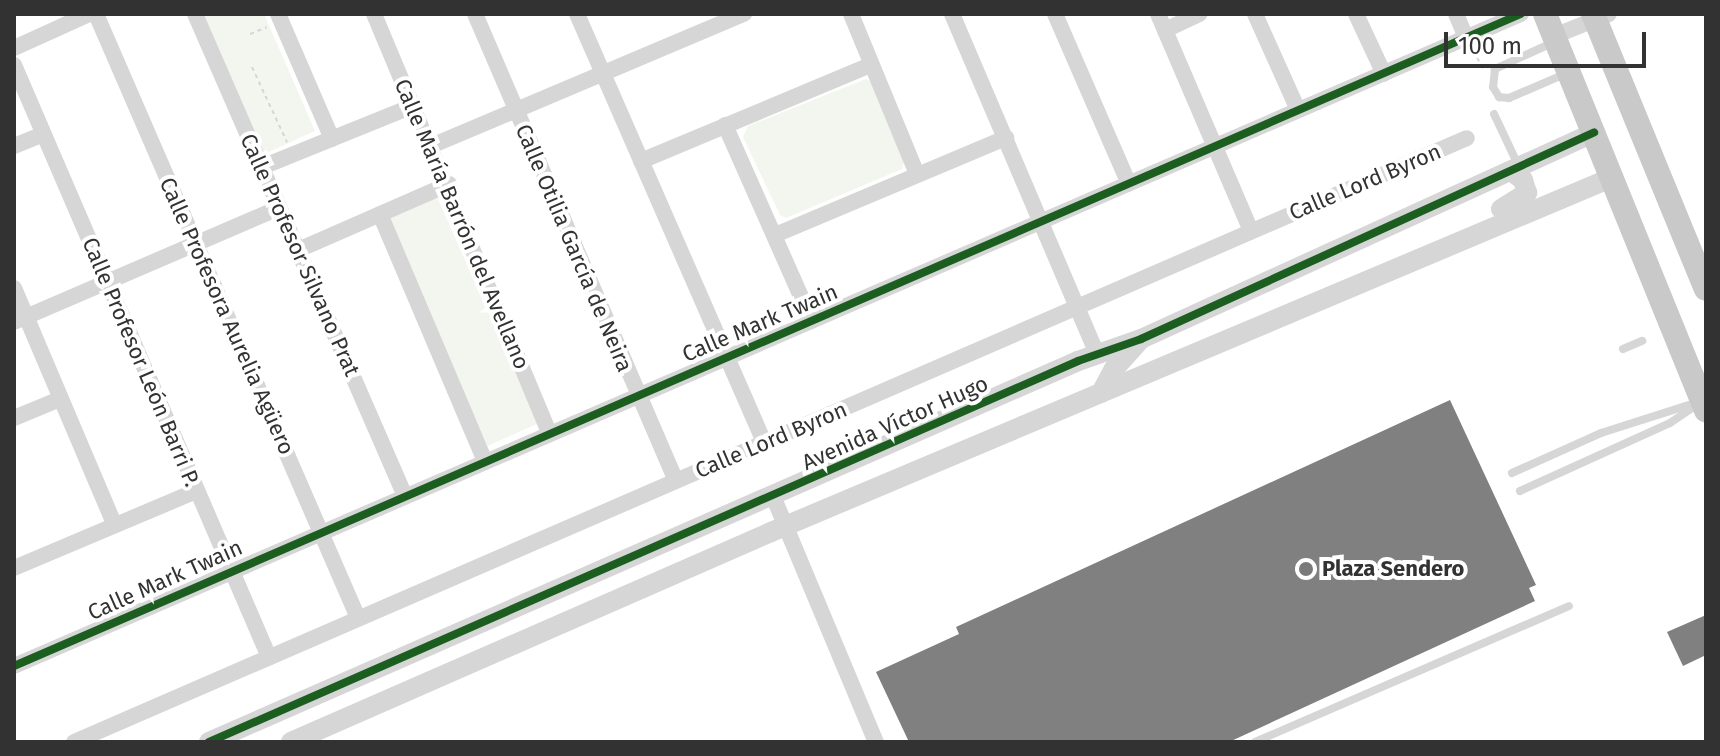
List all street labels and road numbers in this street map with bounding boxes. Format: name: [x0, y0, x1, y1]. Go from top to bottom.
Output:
street label: Calle María Barrón del Avellano: [389, 75, 535, 373]
street label: Calle Otilia García de Neira: [510, 120, 638, 376]
street label: Calle Profesor Silvano Prat: [235, 130, 365, 380]
street label: Calle Lord Byron: [1285, 138, 1445, 226]
street label: Calle Profesora Aurelia Agüero: [154, 173, 300, 459]
street label: Calle Profesor León Barri P.: [77, 234, 205, 490]
street label: Calle Mark Twain: [678, 278, 842, 368]
street label: Avenida Víctor Hugo: [798, 370, 992, 476]
street label: Calle Lord Byron: [691, 396, 851, 484]
street label: Calle Mark Twain: [84, 534, 246, 626]

